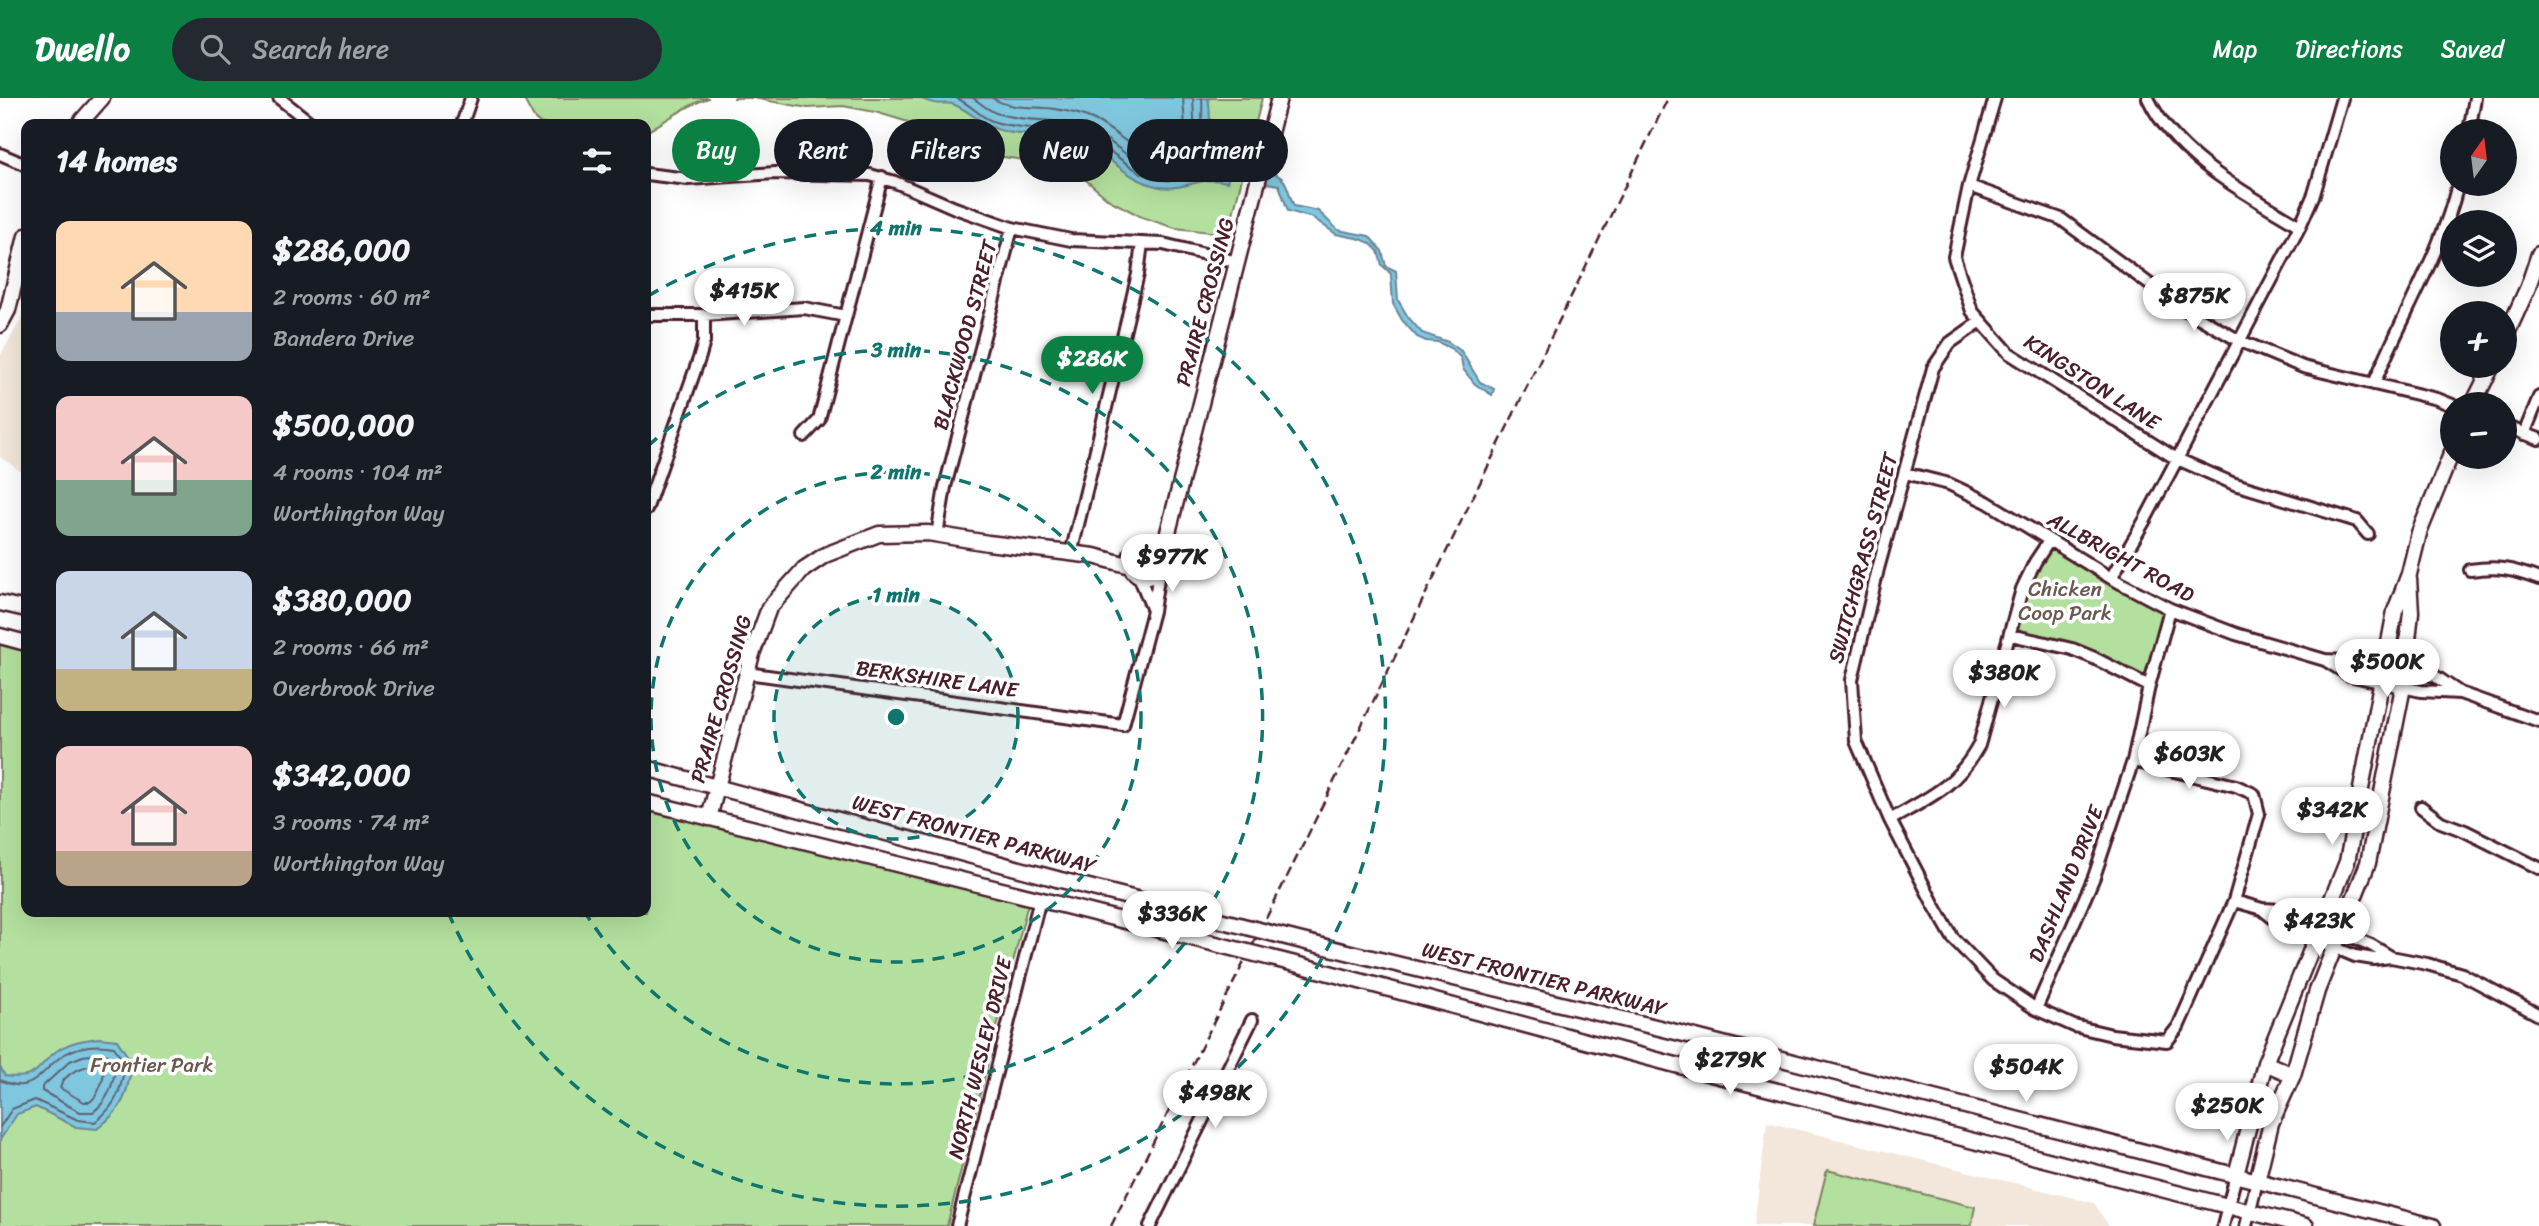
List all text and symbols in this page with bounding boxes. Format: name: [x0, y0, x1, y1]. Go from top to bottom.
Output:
search box: [172, 18, 662, 81]
text: Dwello: [35, 20, 130, 78]
text: Search here: [252, 26, 389, 72]
text: Map: [2213, 28, 2257, 70]
text: Directions: [2295, 28, 2403, 70]
text: Saved: [2441, 28, 2504, 70]
icon: search: [196, 30, 234, 68]
chip: Buy: [672, 119, 760, 182]
chip: Rent: [774, 119, 873, 182]
chip: Filters: [887, 119, 1005, 182]
chip: New: [1019, 119, 1113, 182]
chip: Apartment: [1127, 119, 1288, 182]
north arrow: [2440, 119, 2516, 196]
map controls: [2440, 119, 2517, 469]
text: 14 homes: [56, 134, 177, 188]
icon: filters: [578, 142, 616, 180]
text: 4 min: [869, 209, 923, 247]
button: layers: [2440, 210, 2517, 287]
street label: PRAIRE CROSSING: [1164, 213, 1246, 391]
text: $286,000: [273, 223, 411, 277]
street label: BLACKWOOD STREET: [921, 234, 1009, 434]
icon: home: [112, 249, 196, 333]
pin: $415K: [695, 268, 793, 328]
text: $415K: [710, 270, 778, 311]
pin: $875K: [2145, 274, 2243, 333]
text: $875K: [2159, 275, 2229, 316]
text: 2 rooms · 60 m²: [273, 277, 431, 318]
button: +: [2440, 301, 2517, 378]
text: Bandera Drive: [273, 318, 414, 359]
street label: KINGSTON LANE: [2016, 323, 2169, 441]
text: 3 min: [870, 331, 922, 369]
pin: $286K: [1043, 336, 1141, 396]
text: $286K: [1057, 338, 1127, 379]
button: −: [2440, 392, 2517, 469]
text: $500,000: [273, 398, 414, 452]
icon: home: [112, 424, 196, 508]
street label: SWITCHGRASS STREET: [1817, 447, 1910, 667]
text: 4 rooms · 104 m²: [273, 452, 443, 493]
text: 2 min: [870, 453, 922, 491]
text: Worthington Way: [273, 493, 445, 534]
street label: ALLBRIGHT ROAD: [2039, 500, 2202, 613]
pin: $977K: [1123, 534, 1221, 594]
text: $977K: [1137, 536, 1207, 577]
park label: Chicken Coop Park: [2018, 570, 2112, 632]
text: $380,000: [273, 573, 412, 627]
text: 1 min: [872, 576, 921, 614]
icon: home: [112, 599, 196, 683]
street label: PRAIRE CROSSING: [679, 610, 763, 788]
text: 2 rooms · 66 m²: [273, 627, 429, 668]
pin: $500K: [2338, 640, 2436, 699]
text: $500K: [2351, 641, 2423, 682]
street label: BERKSHIRE LANE: [854, 649, 1022, 709]
pin: $380K: [1955, 650, 2053, 710]
text: $380K: [1969, 652, 2039, 693]
text: Overbrook Drive: [273, 668, 435, 709]
centre of rings: [884, 705, 908, 729]
pin: $603K: [2140, 732, 2238, 791]
text: $603K: [2154, 733, 2224, 774]
text: $342,000: [273, 748, 411, 802]
icon: home: [112, 774, 196, 858]
street label: WEST FRONTIER PARKWAY: [848, 783, 1101, 885]
pin: $342K: [2283, 788, 2381, 847]
text: $342K: [2297, 789, 2367, 830]
street label: DASHLAND DRIVE: [2017, 798, 2115, 968]
text: 3 rooms · 74 m²: [273, 802, 430, 843]
text: Worthington Way: [273, 843, 445, 884]
pin: $336K: [1123, 892, 1221, 951]
text: $336K: [1138, 893, 1206, 934]
pin: $423K: [2270, 898, 2368, 958]
text: $423K: [2284, 900, 2354, 941]
street label: WEST FRONTIER PARKWAY: [1418, 930, 1672, 1028]
street label: NORTH WESLEY DRIVE: [936, 952, 1024, 1163]
pin: $279K: [1681, 1038, 1779, 1097]
text: $279K: [1695, 1039, 1765, 1080]
pin: $504K: [1977, 1044, 2075, 1104]
park label: Frontier Park: [90, 1046, 214, 1084]
text: $504K: [1990, 1046, 2062, 1087]
pin: $498K: [1166, 1070, 1264, 1130]
text: $498K: [1179, 1072, 1251, 1113]
pin: $250K: [2178, 1084, 2276, 1143]
text: $250K: [2191, 1085, 2263, 1126]

